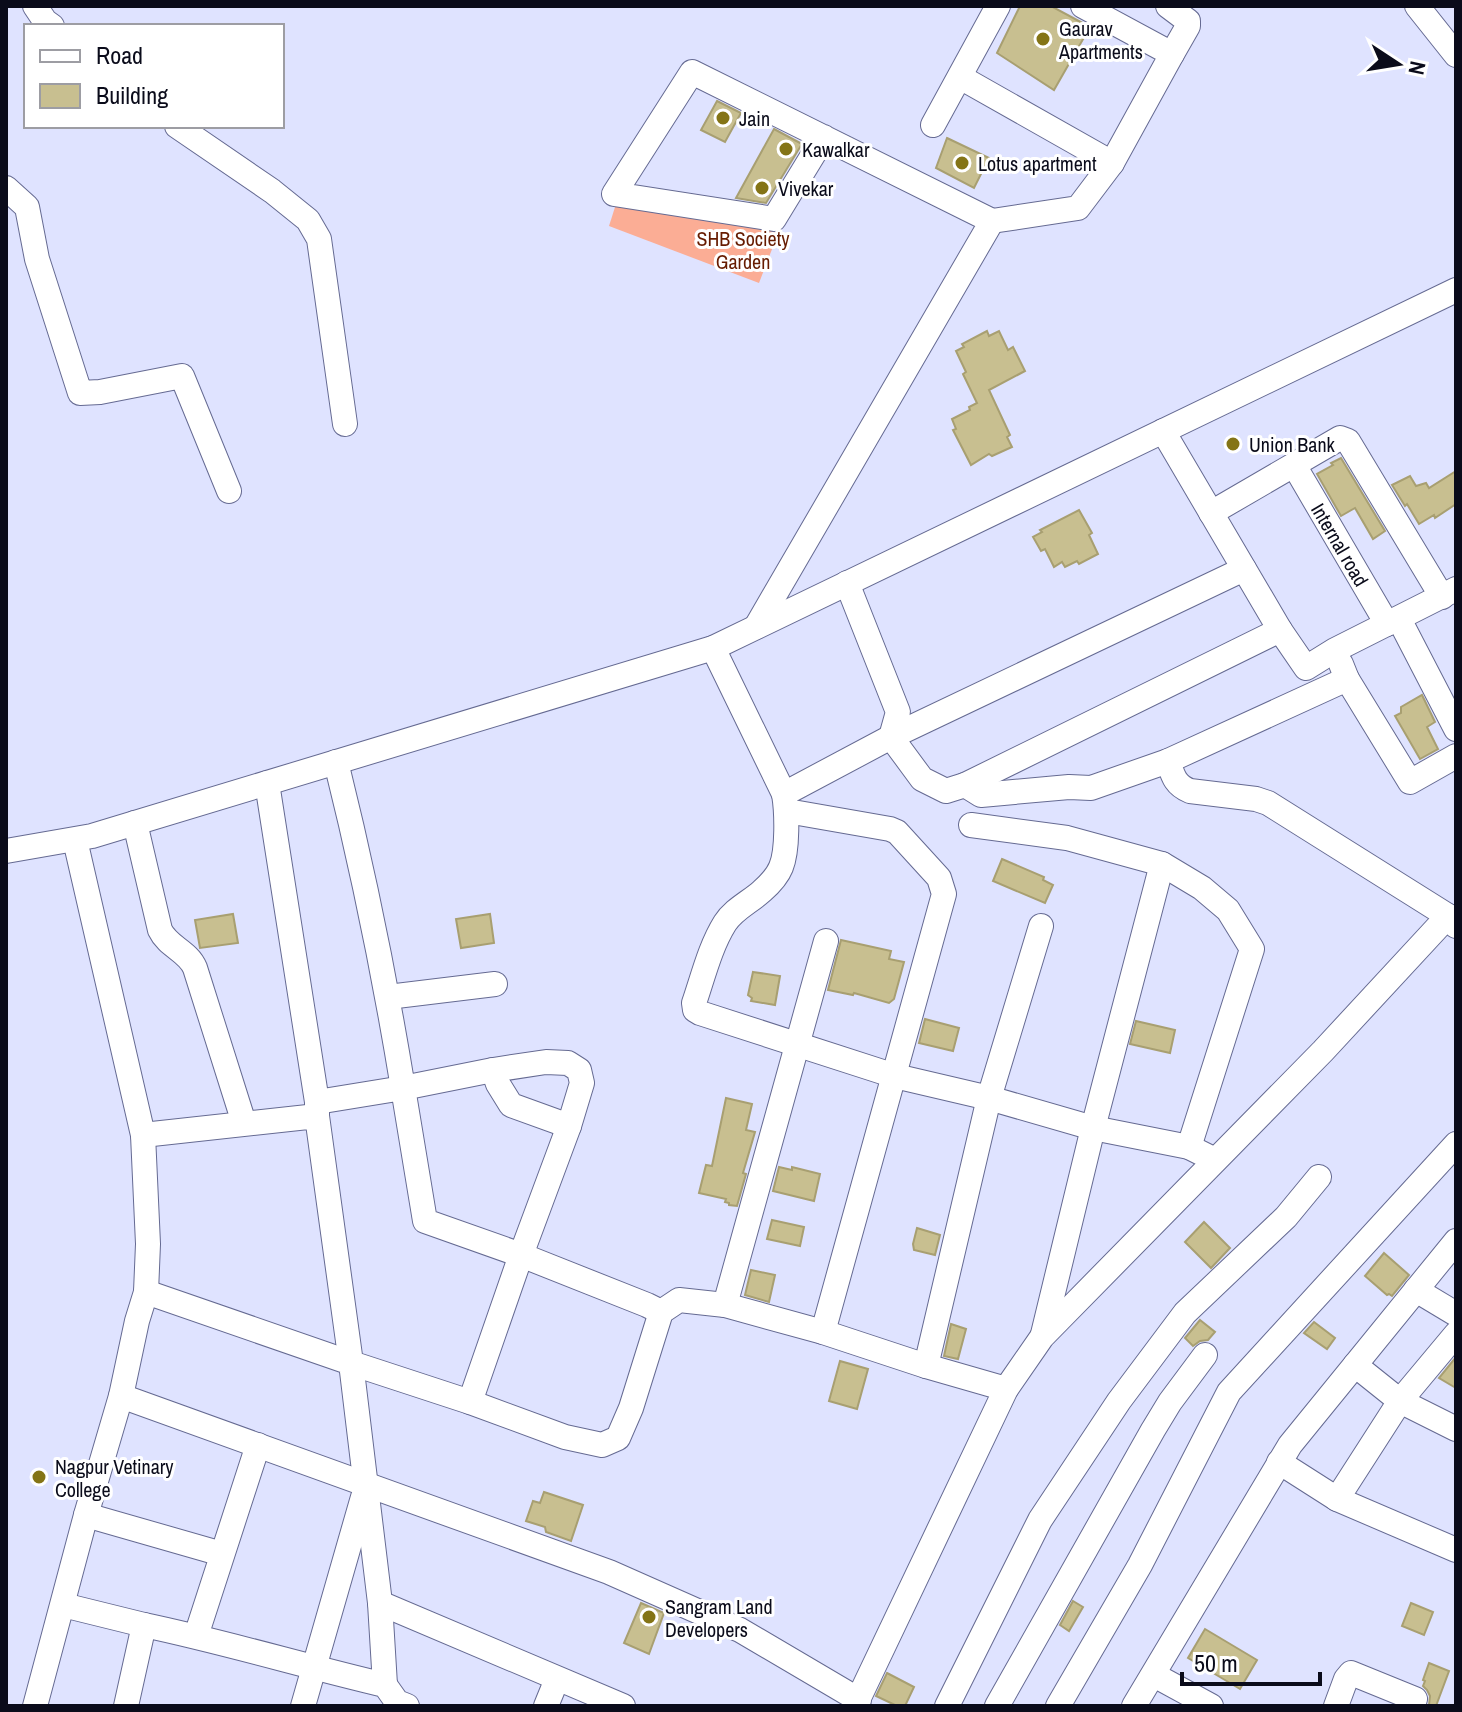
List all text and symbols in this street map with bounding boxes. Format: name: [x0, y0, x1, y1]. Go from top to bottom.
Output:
place label: Gaurav Apartments: [1058, 15, 1143, 65]
legend: [24, 24, 284, 128]
north arrow: [1358, 24, 1438, 104]
marker: Gaurav Apartments: [1034, 30, 1052, 48]
text: Road: [96, 39, 143, 71]
text: N: [1402, 59, 1434, 78]
text: Building: [96, 79, 168, 111]
place label: Jain: [739, 105, 770, 132]
marker: Jain: [714, 109, 732, 127]
place label: Kawalkar: [802, 136, 870, 163]
marker: Kawalkar: [777, 140, 795, 158]
place label: Lotus apartment: [978, 150, 1097, 177]
marker: Lotus apartment: [953, 154, 971, 172]
place label: Vivekar: [778, 175, 834, 202]
marker: Vivekar: [753, 179, 771, 197]
park label: SHB Society Garden: [697, 225, 790, 275]
place label: Union Bank: [1249, 431, 1336, 458]
marker: Union Bank: [1224, 435, 1242, 453]
street label: Internal road: [1306, 498, 1375, 591]
place label: Nagpur Vetinary College: [55, 1453, 174, 1503]
marker: Nagpur Vetinary College: [30, 1468, 48, 1486]
place label: Sangram Land Developers: [665, 1593, 773, 1643]
marker: Sangram Land Developers: [640, 1608, 658, 1626]
scale bar: [1182, 1636, 1320, 1686]
text: 50 m: [1194, 1647, 1238, 1679]

